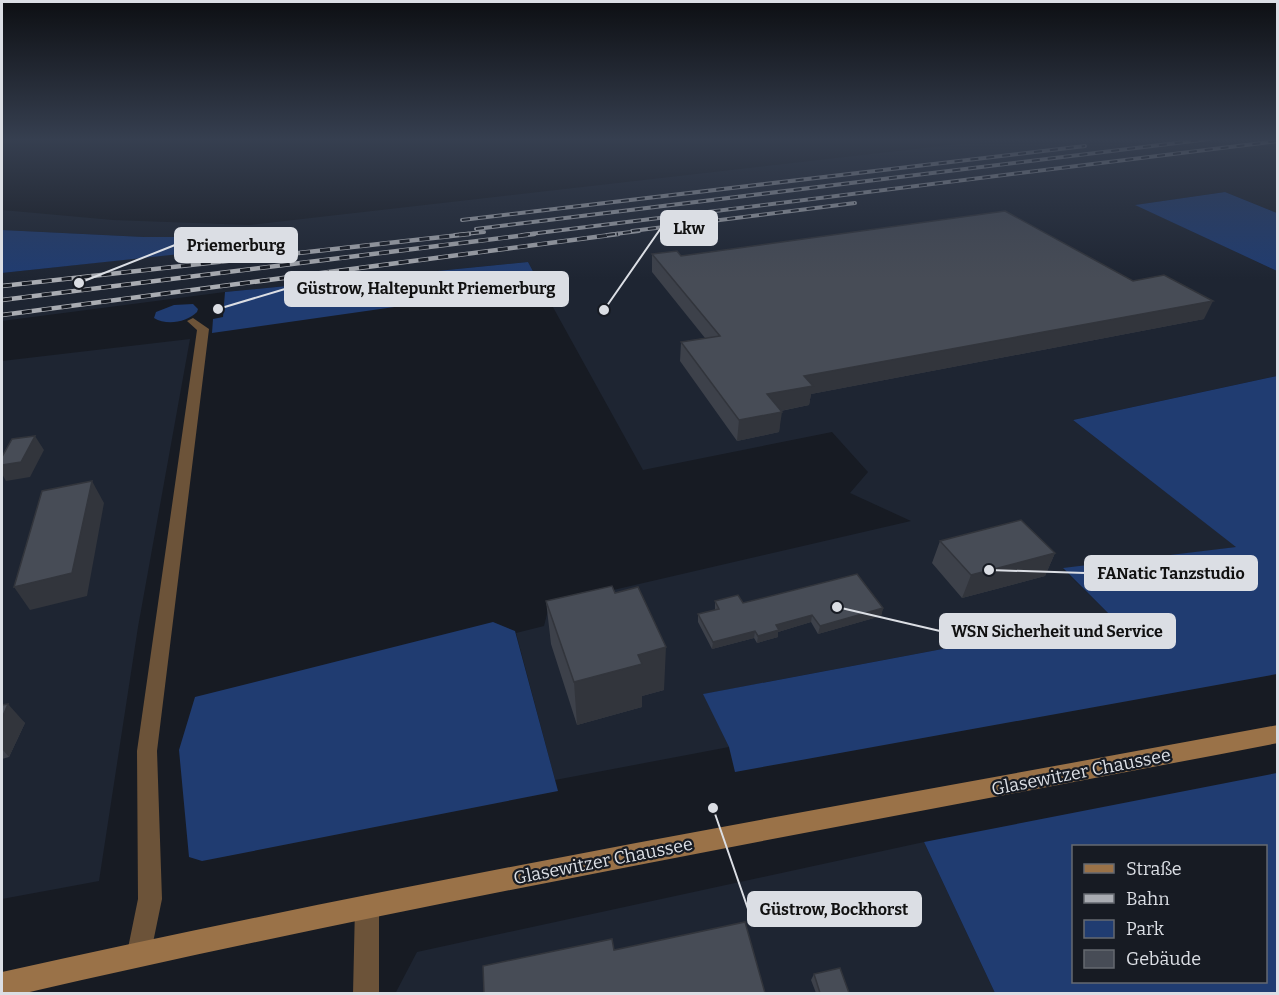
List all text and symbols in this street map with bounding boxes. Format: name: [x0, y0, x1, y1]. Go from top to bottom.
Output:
callout: Lkw: [661, 211, 717, 245]
text: Lkw: [673, 219, 705, 238]
callout: Priemerburg: [175, 228, 297, 262]
text: Priemerburg: [187, 236, 285, 255]
callout: Güstrow, Haltepunkt Priemerburg: [285, 272, 568, 306]
text: Güstrow, Haltepunkt Priemerburg: [296, 279, 556, 298]
callout: FANatic Tanzstudio: [1085, 556, 1257, 590]
text: FANatic Tanzstudio: [1097, 564, 1245, 583]
callout: WSN Sicherheit und Service: [940, 614, 1175, 648]
text: WSN Sicherheit und Service: [951, 622, 1163, 641]
street label: Glasewitzer Chaussee: [989, 744, 1173, 800]
street label: Glasewitzer Chaussee: [511, 833, 695, 889]
legend: [1072, 845, 1267, 983]
text: Straße: [1126, 858, 1182, 880]
text: Bahn: [1126, 888, 1170, 910]
callout: Güstrow, Bockhorst: [748, 892, 921, 926]
text: Güstrow, Bockhorst: [760, 900, 909, 919]
text: Park: [1126, 918, 1165, 940]
text: Gebäude: [1126, 948, 1201, 970]

